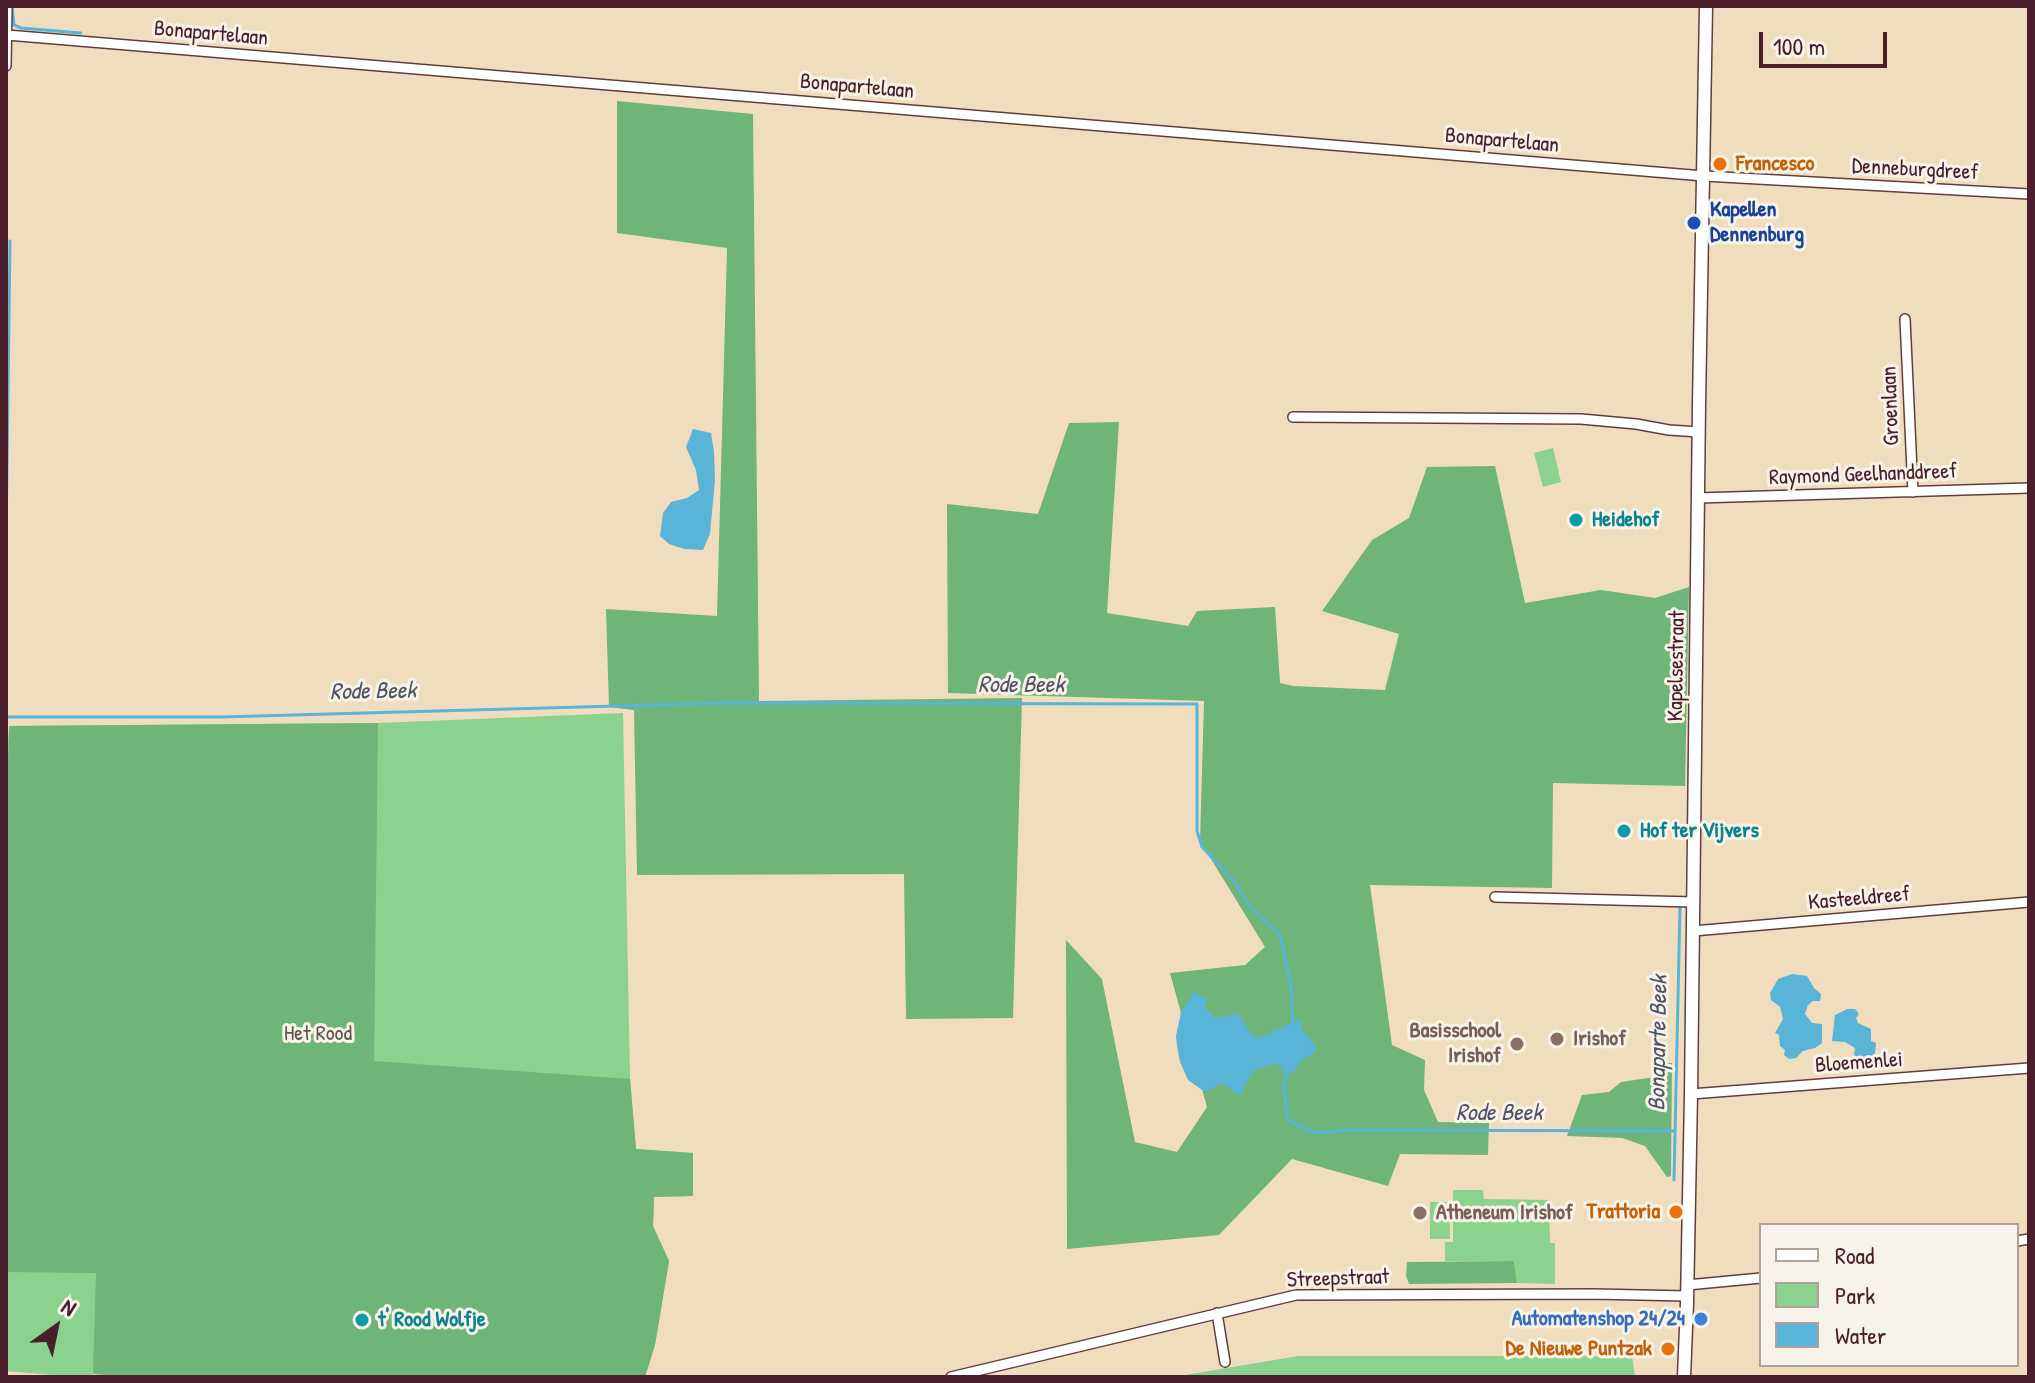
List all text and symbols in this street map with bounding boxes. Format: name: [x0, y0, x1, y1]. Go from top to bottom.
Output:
street label: Bonapartelaan: [153, 16, 269, 52]
scale bar: [1763, 16, 1891, 66]
text: 100 m: [1773, 30, 1825, 62]
street label: Bonapartelaan: [799, 69, 915, 105]
street label: Bonapartelaan: [1444, 123, 1560, 159]
place label: Francesco: [1736, 151, 1814, 177]
street label: Denneburgdreef: [1851, 154, 1979, 186]
marker: Francesco: [1711, 155, 1729, 173]
place label: Kapellen Dennenburg: [1710, 197, 1804, 248]
marker: Kapellen Dennenburg: [1685, 214, 1703, 232]
street label: Groenlaan: [1876, 366, 1906, 446]
street label: Raymond Geelhanddreef: [1769, 459, 1957, 491]
place label: Heidehof: [1592, 507, 1659, 533]
marker: Heidehof: [1567, 511, 1585, 529]
street label: Kapelsestraat: [1663, 610, 1691, 722]
water label: Rode Beek: [978, 672, 1064, 700]
water label: Rode Beek: [330, 677, 416, 707]
place label: Hof ter Vijvers: [1640, 818, 1759, 844]
marker: Hof ter Vijvers: [1615, 822, 1633, 840]
street label: Kasteeldreef: [1807, 881, 1911, 917]
water label: Bonaparte Beek: [1643, 975, 1675, 1111]
place label: Basisschool Irishof: [1410, 1018, 1501, 1070]
park label: Het Rood: [284, 1021, 352, 1047]
place label: Irishof: [1573, 1026, 1626, 1052]
marker: Irishof: [1548, 1030, 1566, 1048]
marker: Basisschool Irishof: [1508, 1035, 1526, 1053]
street label: Bloemenlei: [1814, 1047, 1904, 1079]
water label: Rode Beek: [1456, 1100, 1542, 1128]
place label: Trattoria: [1587, 1199, 1660, 1225]
place label: Atheneum Irishof: [1436, 1200, 1573, 1226]
marker: Trattoria: [1667, 1203, 1685, 1221]
marker: Atheneum Irishof: [1411, 1204, 1429, 1222]
legend: [1759, 1223, 2019, 1367]
text: Road: [1835, 1239, 1874, 1271]
street label: Streepstraat: [1286, 1264, 1390, 1294]
text: Park: [1835, 1279, 1875, 1311]
north arrow: [16, 1287, 96, 1367]
text: N: [56, 1291, 82, 1323]
place label: Automatenshop 24/24: [1512, 1306, 1685, 1332]
place label: t' Rood Wolfje: [378, 1307, 486, 1333]
marker: Automatenshop 24/24: [1692, 1310, 1710, 1328]
marker: t' Rood Wolfje: [353, 1311, 371, 1329]
text: Water: [1835, 1319, 1886, 1351]
place label: De Nieuwe Puntzak: [1505, 1336, 1652, 1362]
marker: De Nieuwe Puntzak: [1659, 1340, 1677, 1358]

